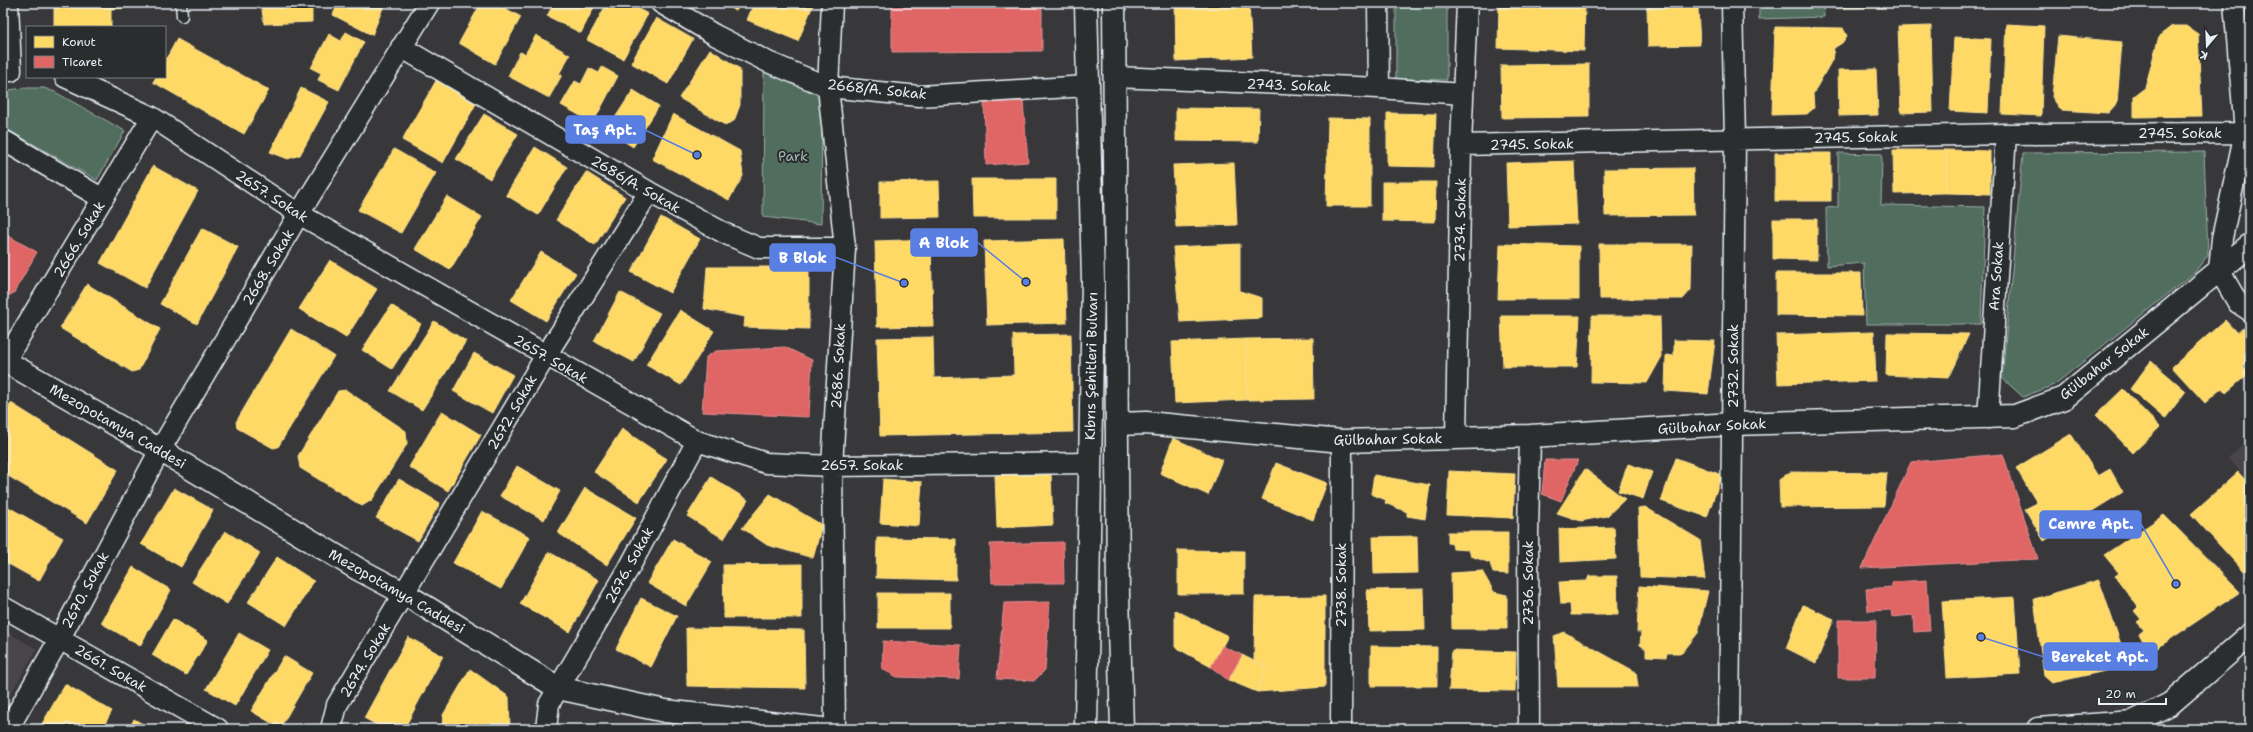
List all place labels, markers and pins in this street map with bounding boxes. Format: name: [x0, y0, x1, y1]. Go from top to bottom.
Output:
callout: Taş Apt.: [566, 116, 645, 143]
callout: A Blok: [911, 229, 977, 256]
callout: B Blok: [770, 244, 835, 271]
callout: Cemre Apt.: [2040, 511, 2141, 538]
callout: Bereket Apt.: [2044, 643, 2157, 670]

